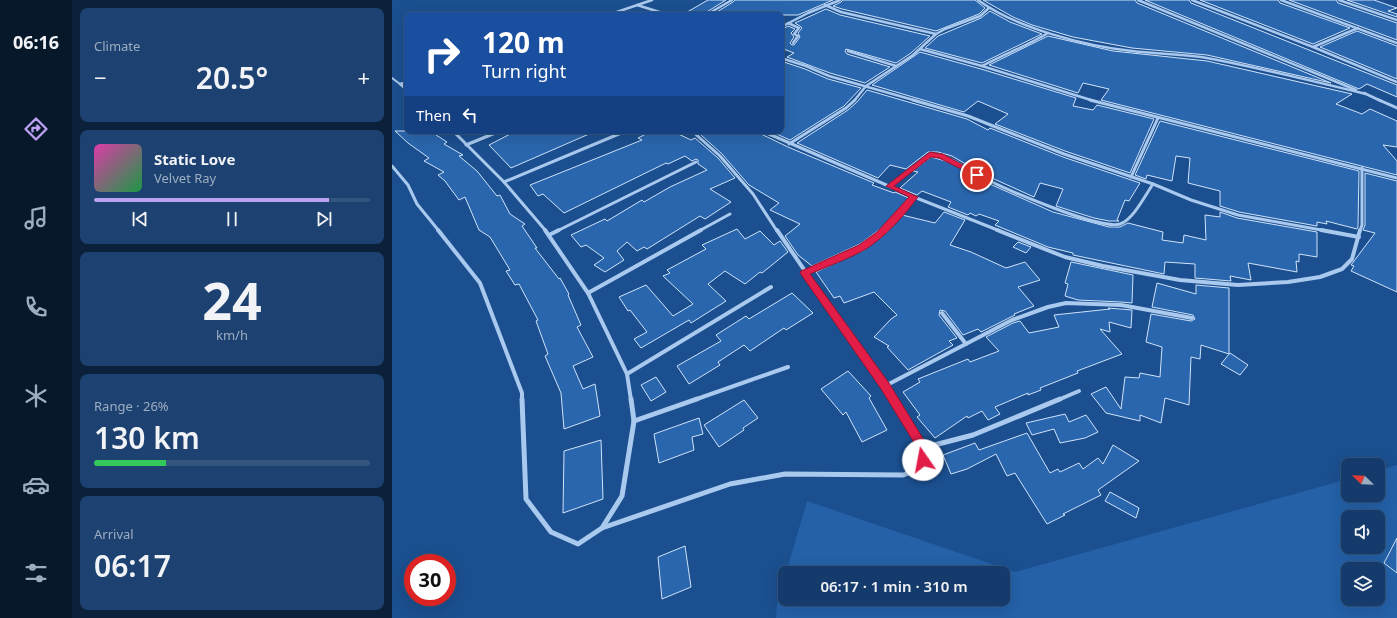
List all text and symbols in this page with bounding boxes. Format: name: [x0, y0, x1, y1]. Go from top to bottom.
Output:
text: 120 m: [482, 23, 565, 61]
icon: right: [416, 28, 468, 80]
text: 06:16: [13, 30, 59, 54]
text: Climate: [94, 37, 140, 55]
text: 20.5°: [196, 57, 268, 98]
text: Turn right: [482, 59, 566, 83]
text: −: [94, 62, 107, 92]
text: +: [357, 62, 370, 92]
icon: left: [459, 104, 481, 126]
text: Then: [416, 105, 451, 125]
icon: directions: [22, 115, 50, 143]
text: Static Love: [154, 149, 235, 169]
pin: [960, 158, 994, 192]
icon: arrive: [966, 164, 988, 186]
text: Velvet Ray: [154, 169, 216, 187]
icon: music: [22, 204, 50, 232]
icon: previous: [129, 208, 151, 230]
icon: pause: [221, 208, 243, 230]
icon: next: [313, 208, 335, 230]
text: 24: [202, 264, 262, 335]
icon: phone: [22, 293, 50, 321]
text: km/h: [216, 326, 248, 344]
icon: climate: [22, 382, 50, 410]
text: Range · 26%: [94, 397, 169, 415]
text: 130 km: [94, 417, 200, 458]
position arrow: [902, 439, 944, 481]
north arrow: [1341, 458, 1385, 502]
map controls: [1341, 458, 1385, 606]
icon: car: [22, 471, 50, 499]
button: sound: [1341, 510, 1385, 554]
text: Arrival: [94, 525, 134, 543]
text: 06:17: [94, 545, 171, 586]
speed limit sign: 30: [404, 554, 456, 606]
icon: filters: [22, 559, 50, 587]
button: layers: [1341, 562, 1385, 606]
text: 06:17 · 1 min · 310 m: [820, 576, 968, 596]

